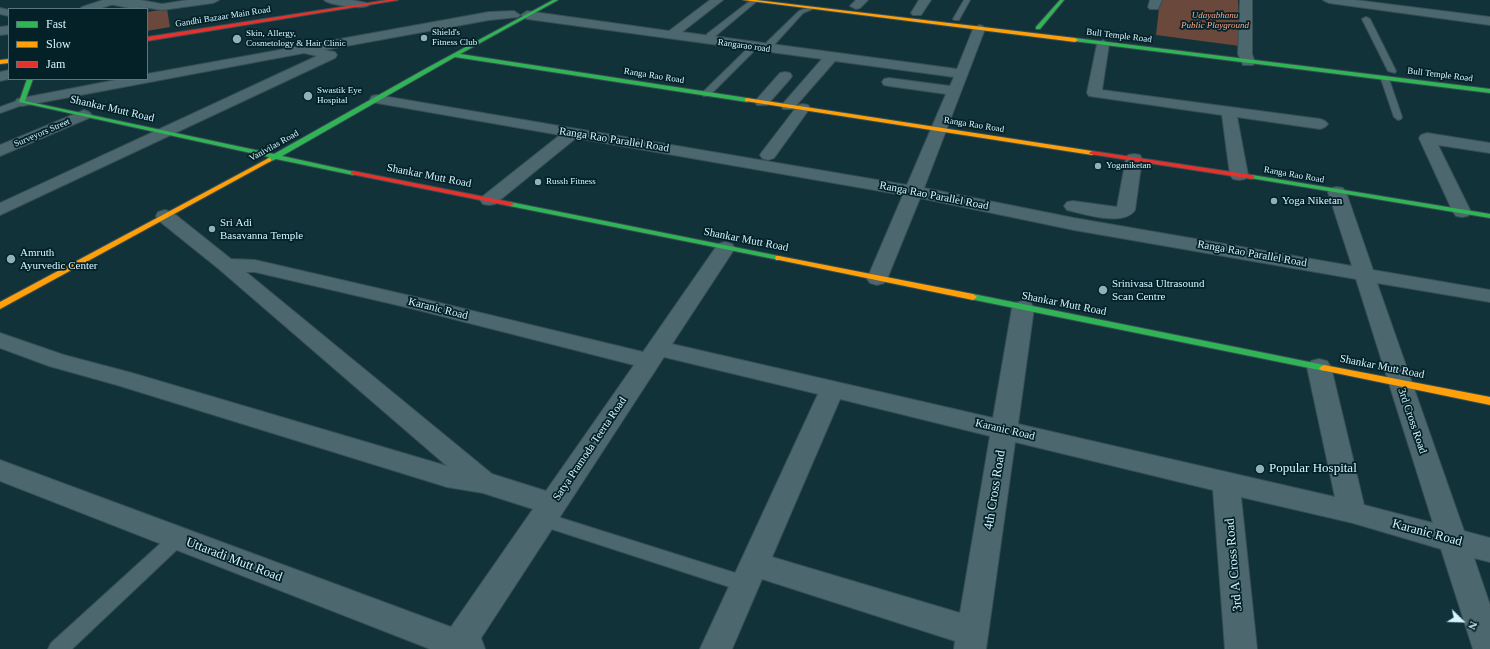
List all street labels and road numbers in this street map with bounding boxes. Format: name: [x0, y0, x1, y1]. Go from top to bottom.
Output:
street label: Gandhi Bazaar Main Road: [175, 4, 271, 30]
street label: Bull Temple Road: [1086, 27, 1152, 45]
street label: Rangarao road: [717, 37, 771, 55]
street label: Ranga Rao Road: [623, 66, 685, 86]
street label: Bull Temple Road: [1407, 66, 1473, 84]
street label: Shankar Mutt Road: [69, 93, 155, 125]
street label: Ranga Rao Road: [943, 115, 1005, 135]
street label: Surveyors Street: [12, 116, 72, 150]
street label: Ranga Rao Parallel Road: [558, 125, 670, 155]
street label: Vanivilas Road: [247, 128, 301, 164]
street label: Shankar Mutt Road: [385, 161, 473, 191]
street label: Ranga Rao Road: [1263, 164, 1325, 186]
street label: Ranga Rao Parallel Road: [878, 179, 990, 213]
street label: Shankar Mutt Road: [702, 225, 790, 255]
street label: Ranga Rao Parallel Road: [1196, 238, 1308, 270]
street label: Shankar Mutt Road: [1020, 289, 1108, 319]
street label: Karanic Road: [407, 295, 469, 323]
street label: Shankar Mutt Road: [1338, 352, 1426, 382]
street label: 3rd Cross Road: [1395, 386, 1429, 456]
street label: Satya Pramoda Teerta Road: [550, 395, 630, 503]
street label: Karanic Road: [974, 417, 1036, 443]
street label: 4th Cross Road: [981, 449, 1009, 531]
street label: Karanic Road: [1390, 516, 1464, 550]
street label: 3rd A Cross Road: [1222, 518, 1246, 612]
street label: Uttaradi Mutt Road: [184, 534, 284, 586]

